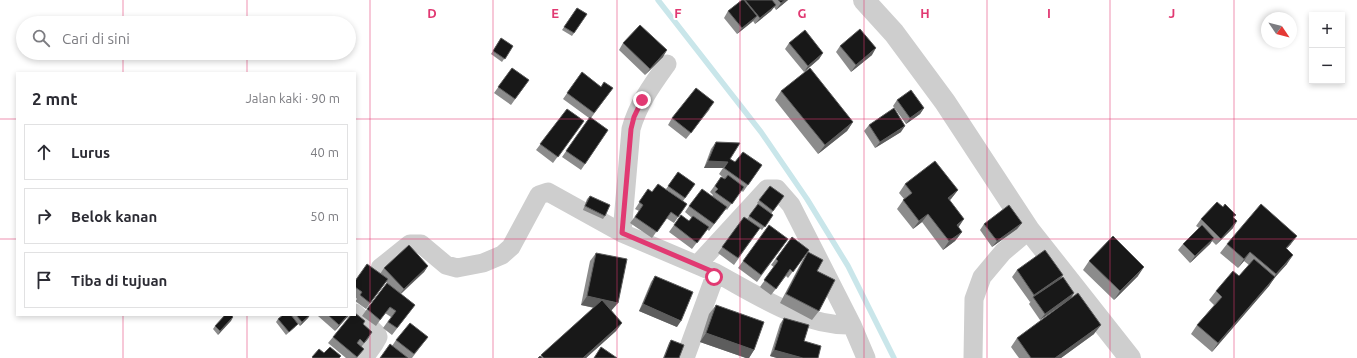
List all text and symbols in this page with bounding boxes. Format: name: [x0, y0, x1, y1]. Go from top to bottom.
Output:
text: D: [427, 6, 437, 20]
text: E: [551, 6, 559, 20]
text: F: [674, 6, 682, 20]
text: G: [798, 6, 807, 20]
text: H: [920, 6, 930, 20]
text: I: [1047, 6, 1051, 20]
text: J: [1169, 6, 1175, 20]
north arrow: [1261, 12, 1297, 48]
map controls: [1309, 12, 1345, 84]
button: +: [1309, 12, 1345, 48]
search box: [16, 16, 356, 60]
icon: search: [30, 27, 52, 49]
text: Cari di sini: [62, 30, 130, 47]
button: −: [1309, 48, 1345, 84]
text: 2 mnt: [32, 89, 78, 108]
text: Jalan kaki · 90 m: [245, 91, 340, 105]
route end: [633, 91, 651, 109]
icon: ahead: [33, 141, 55, 163]
text: Lurus: [71, 144, 110, 161]
text: 40 m: [310, 145, 339, 159]
icon: right: [33, 205, 55, 227]
text: Belok kanan: [71, 208, 157, 225]
text: 50 m: [310, 209, 339, 223]
route start: [705, 268, 723, 286]
icon: arrive: [33, 269, 55, 291]
text: Tiba di tujuan: [71, 272, 167, 289]

